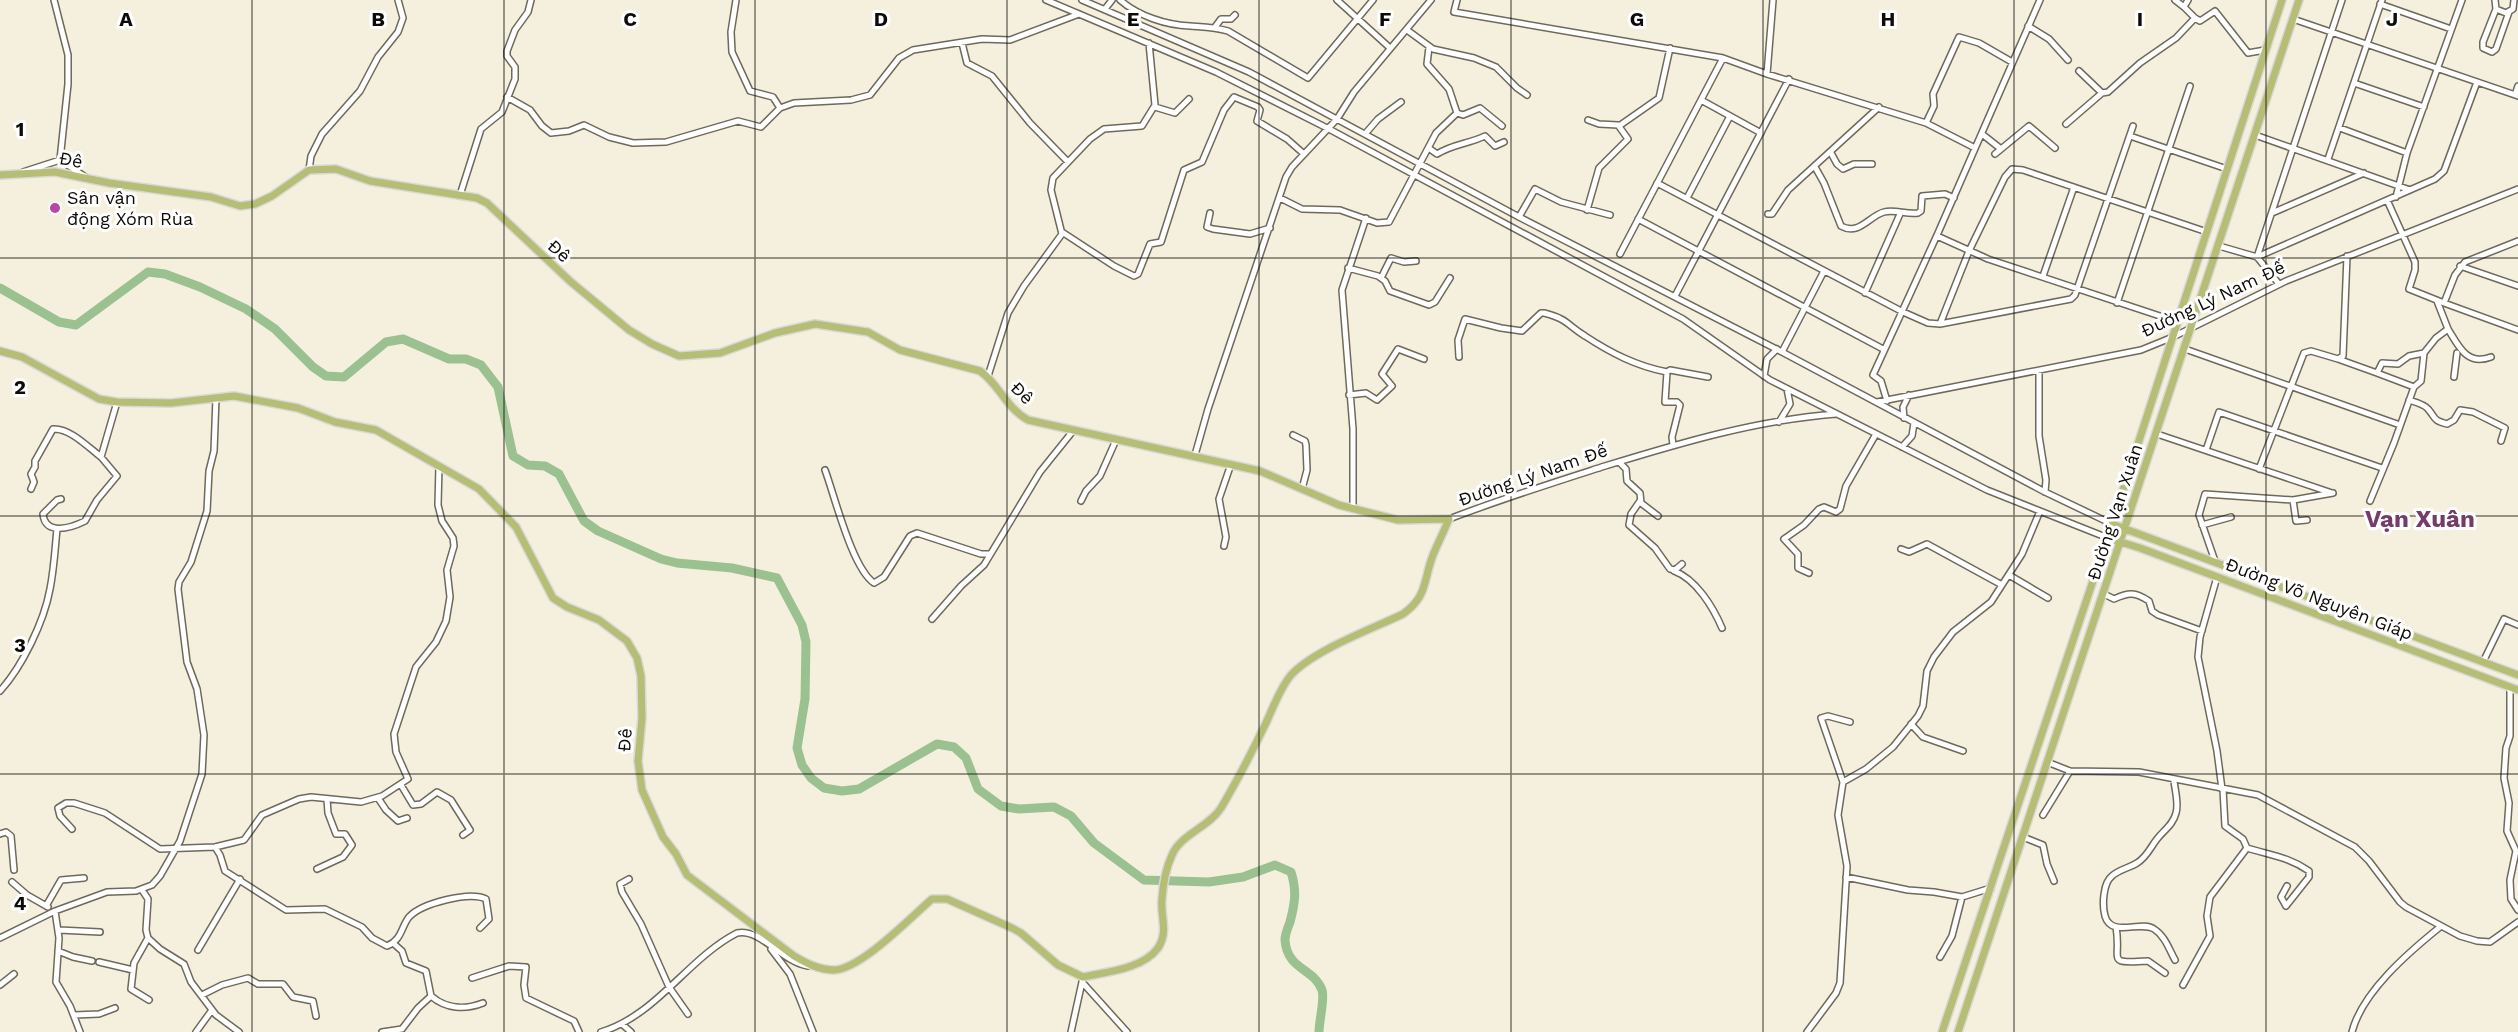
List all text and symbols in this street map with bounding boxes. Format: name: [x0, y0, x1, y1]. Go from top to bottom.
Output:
text: A: [119, 7, 133, 31]
text: B: [371, 7, 385, 31]
text: C: [623, 7, 637, 31]
text: D: [874, 7, 888, 31]
text: E: [1127, 7, 1139, 31]
text: F: [1379, 7, 1391, 31]
text: G: [1630, 7, 1644, 31]
text: H: [1881, 7, 1895, 31]
text: I: [2137, 7, 2143, 31]
text: J: [2386, 7, 2398, 31]
text: 1: [16, 117, 24, 141]
street label: Đê: [58, 147, 85, 172]
place label: Sân vận động Xóm Rùa: [67, 187, 193, 229]
marker: Sân vận động Xóm Rùa: [48, 201, 62, 215]
street label: Đê: [544, 235, 575, 266]
street label: Đường Lý Nam Đế: [2137, 256, 2288, 341]
text: 2: [14, 375, 26, 399]
street label: Đê: [1007, 377, 1038, 408]
street label: Đường Lý Nam Đế: [1455, 439, 1610, 510]
street label: Đường Vạn Xuân: [2083, 441, 2146, 583]
district label: Vạn Xuân: [2365, 505, 2475, 533]
street label: Đường Võ Nguyên Giáp: [2222, 553, 2416, 644]
text: 3: [14, 633, 26, 657]
street label: Đê: [613, 727, 636, 753]
text: 4: [14, 891, 27, 915]

